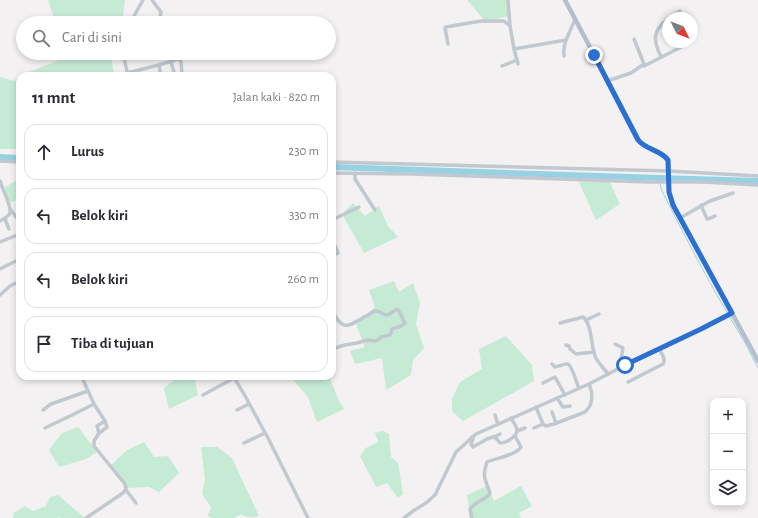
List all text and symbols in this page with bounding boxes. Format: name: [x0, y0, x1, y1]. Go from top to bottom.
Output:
north arrow: [662, 12, 698, 48]
search box: [16, 16, 336, 60]
icon: search: [30, 27, 52, 49]
text: Cari di sini: [62, 30, 122, 45]
route end: [585, 46, 603, 64]
text: 11 mnt: [32, 89, 75, 106]
text: Jalan kaki · 820 m: [233, 91, 320, 104]
icon: ahead: [33, 141, 55, 163]
text: Lurus: [71, 144, 104, 159]
text: 230 m: [288, 145, 319, 158]
icon: left: [33, 205, 55, 227]
text: Belok kiri: [71, 208, 128, 223]
text: 330 m: [289, 209, 319, 222]
icon: left: [33, 269, 55, 291]
text: Belok kiri: [71, 272, 128, 287]
text: 260 m: [288, 273, 319, 286]
icon: arrive: [33, 333, 55, 355]
text: Tiba di tujuan: [71, 336, 154, 351]
route start: [616, 356, 634, 374]
map controls: [710, 398, 746, 506]
button: +: [710, 398, 746, 434]
button: −: [710, 434, 746, 470]
button: layers: [710, 470, 746, 506]

